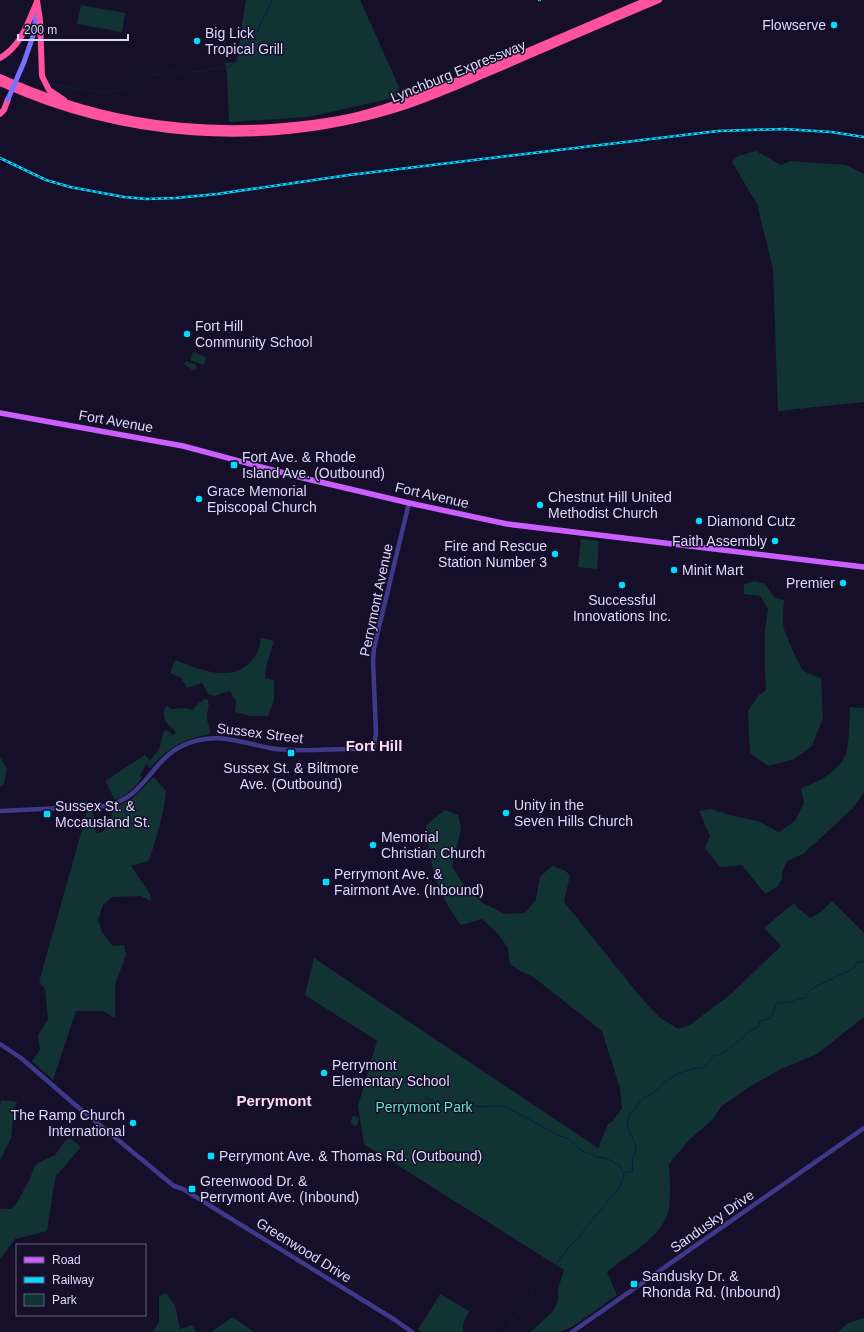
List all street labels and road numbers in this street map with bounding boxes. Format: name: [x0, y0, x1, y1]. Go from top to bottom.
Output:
street label: Lynchburg Expressway: [388, 37, 528, 105]
street label: Fort Avenue: [78, 407, 155, 435]
street label: Fort Avenue: [394, 479, 471, 511]
street label: Perrymont Avenue: [356, 542, 396, 658]
street label: Sussex Street: [216, 720, 304, 746]
street label: Sandusky Drive: [667, 1186, 757, 1256]
street label: Greenwood Drive: [254, 1214, 355, 1286]

